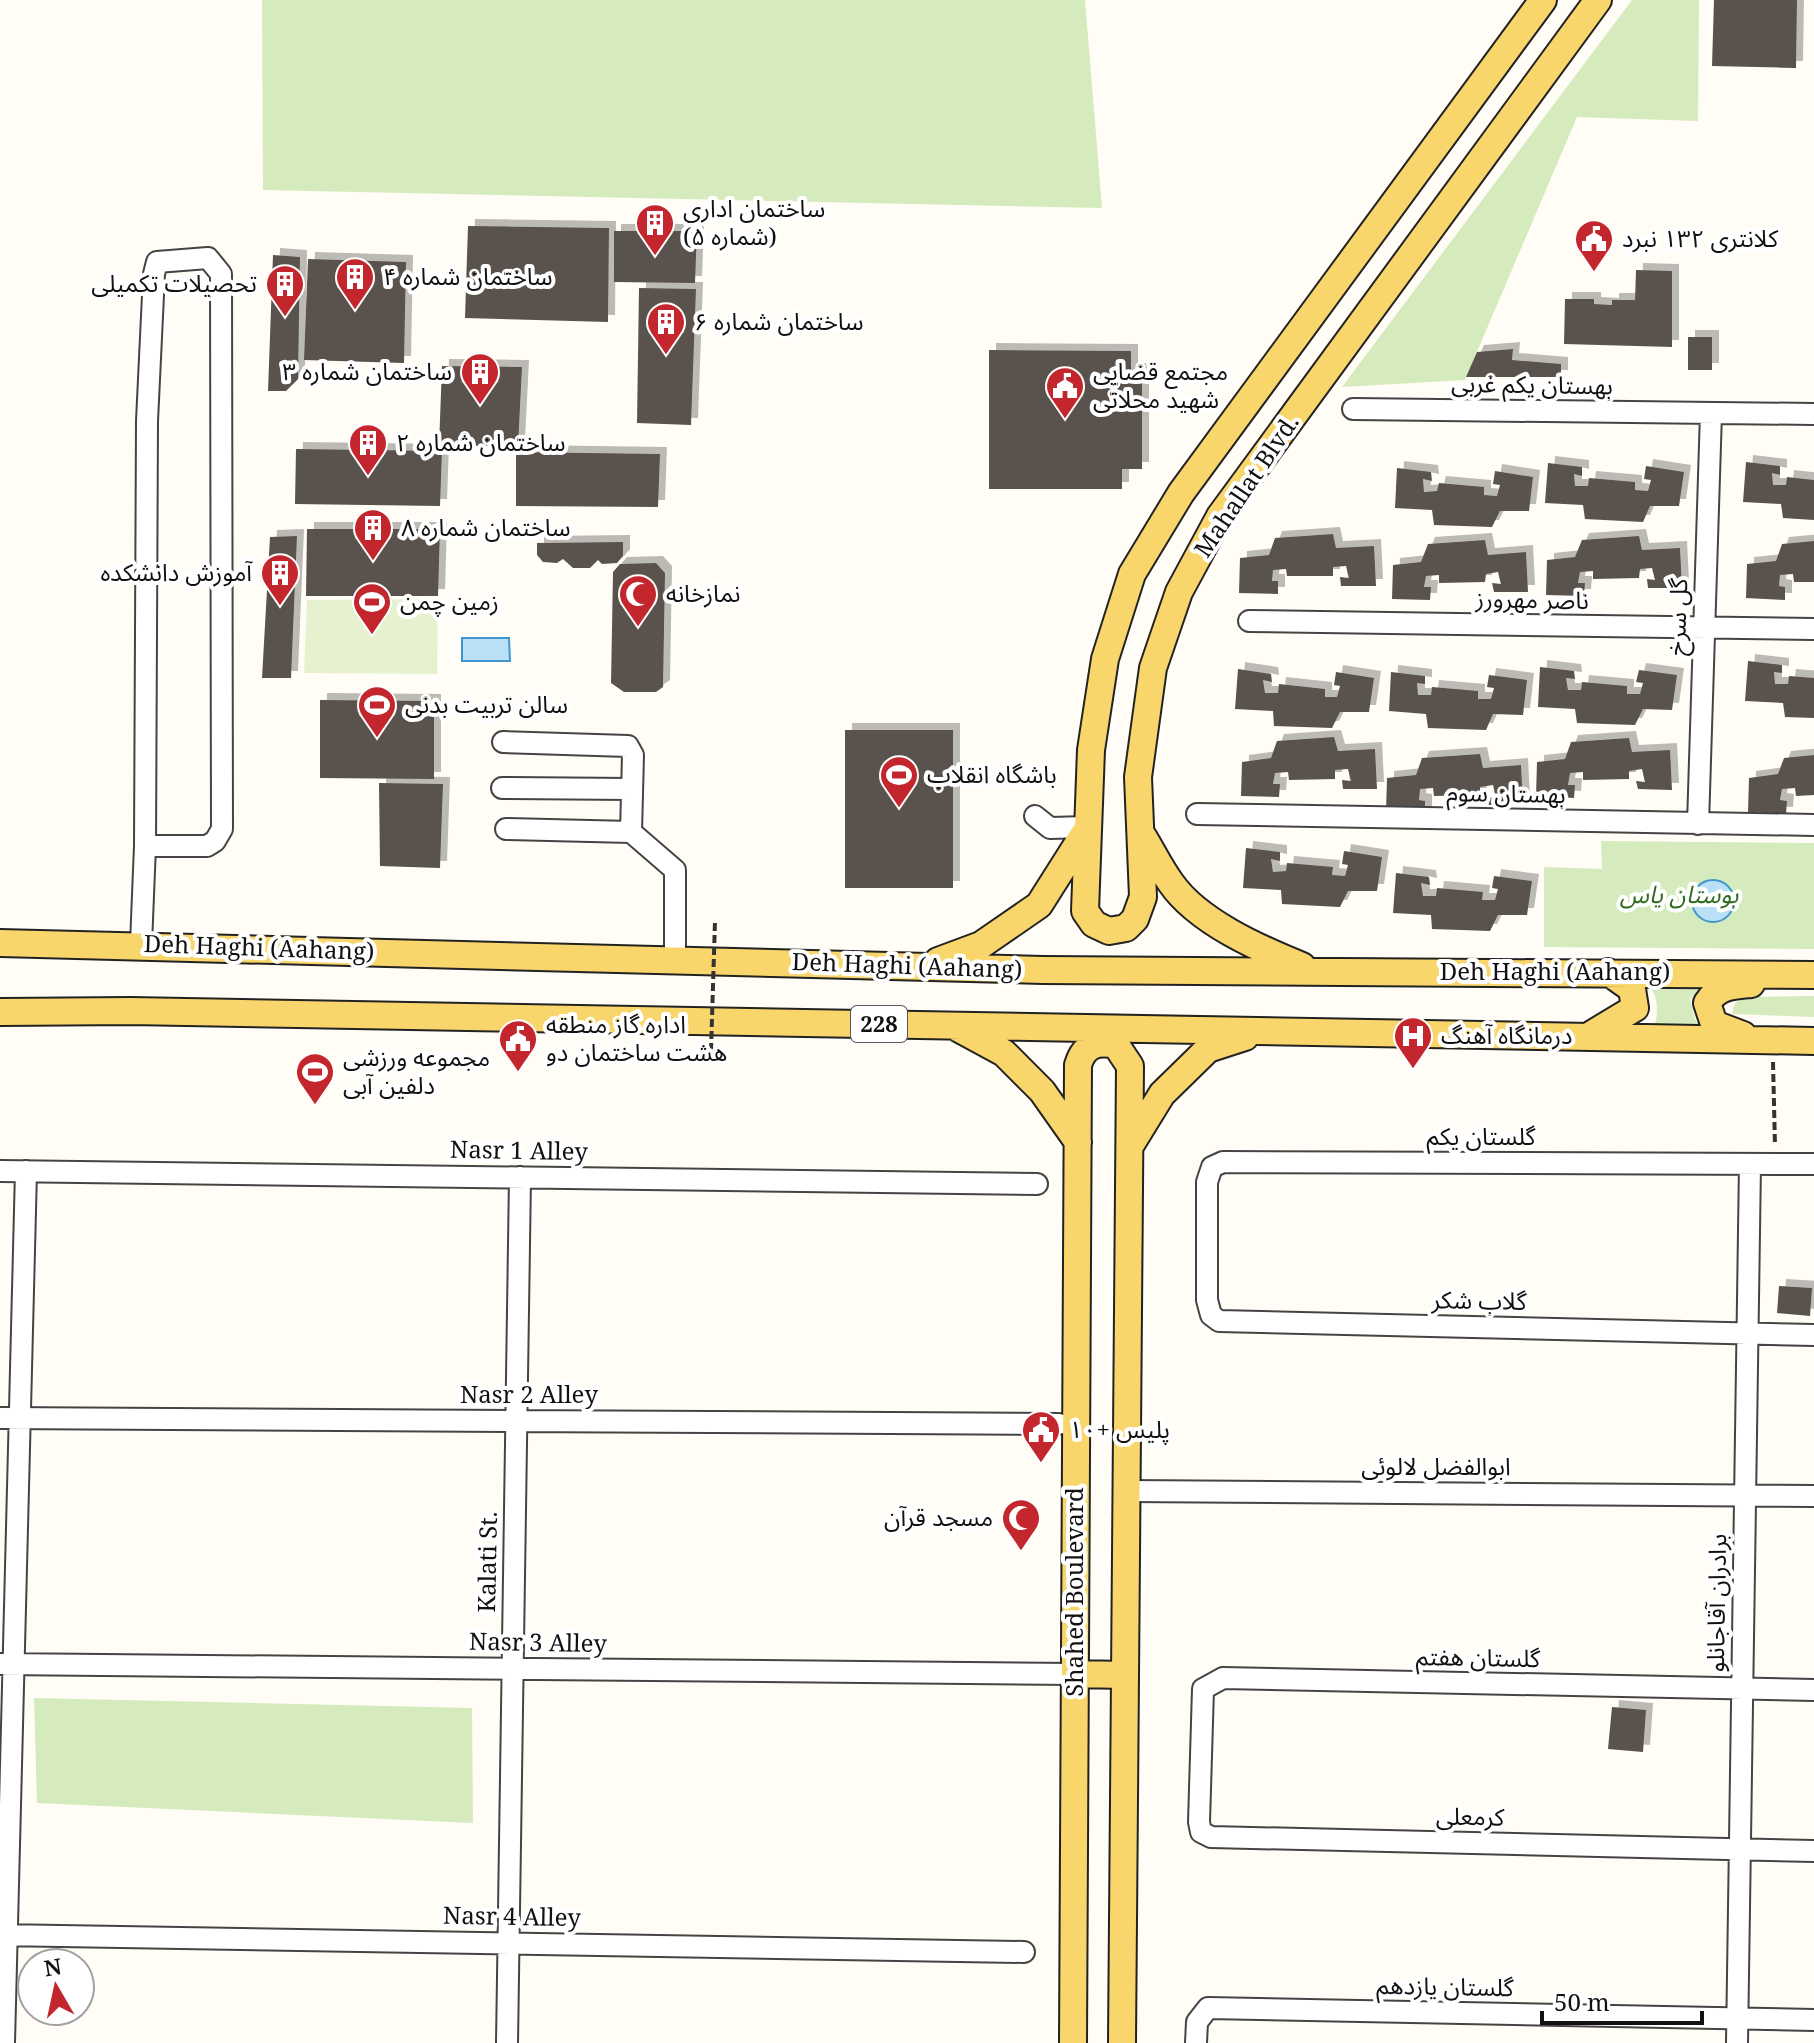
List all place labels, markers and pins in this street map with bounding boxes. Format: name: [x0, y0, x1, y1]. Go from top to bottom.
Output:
place label: ساختمان اداری (شماره ۵): [683, 191, 825, 252]
building icon: ساختمان اداری (شماره ۵): [634, 202, 676, 257]
public building icon: کلانتری ۱۳۲ نبرد: [1573, 218, 1615, 273]
place label: کلانتری ۱۳۲ نبرد: [1622, 221, 1779, 254]
building icon: ساختمان شماره ۴: [334, 256, 376, 311]
place label: ساختمان شماره ۴: [383, 259, 553, 292]
building icon: تحصیلات تکمیلی: [264, 263, 306, 318]
place label: تحصیلات تکمیلی: [91, 266, 257, 299]
building icon: ساختمان شماره ۶: [645, 301, 687, 356]
place label: ساختمان شماره ۶: [694, 304, 864, 337]
building icon: ساختمان شماره ۳: [459, 351, 501, 406]
place label: ساختمان شماره ۳: [282, 354, 452, 387]
place label: مجتمع قضایی شهید محلاتی: [1093, 354, 1228, 415]
public building icon: مجتمع قضایی شهید محلاتی: [1044, 365, 1086, 420]
building icon: ساختمان شماره ۲: [347, 422, 389, 477]
place label: ساختمان شماره ۲: [396, 425, 566, 458]
building icon: ساختمان شماره ۸: [352, 507, 394, 562]
place label: ساختمان شماره ۸: [401, 510, 571, 543]
building icon: آموزش دانشکده: [259, 552, 301, 607]
place label: آموزش دانشکده: [100, 555, 253, 588]
mosque icon: نمازخانه: [617, 573, 659, 628]
place label: نمازخانه: [666, 576, 740, 609]
sports icon: زمین چمن: [351, 581, 393, 636]
place label: زمین چمن: [400, 584, 499, 617]
sports icon: سالن تربیت بدنی: [356, 684, 398, 739]
place label: سالن تربیت بدنی: [405, 687, 568, 720]
sports icon: باشگاه انقلاب: [878, 754, 920, 809]
place label: باشگاه انقلاب: [927, 757, 1057, 790]
place label: اداره گاز منطقه هشت ساختمان دو: [546, 1007, 727, 1068]
hospital icon: درمانگاه آهنگ: [1392, 1015, 1434, 1070]
public building icon: اداره گاز منطقه هشت ساختمان دو: [497, 1018, 539, 1073]
place label: درمانگاه آهنگ: [1441, 1018, 1573, 1051]
place label: مجموعه ورزشی دلفین آبی: [343, 1040, 490, 1101]
sports icon: مجموعه ورزشی دلفین آبی: [294, 1051, 336, 1106]
public building icon: پلیس +۱۰: [1020, 1409, 1062, 1464]
place label: پلیس +۱۰: [1069, 1412, 1170, 1445]
mosque icon: مسجد قرآن: [1000, 1497, 1042, 1552]
place label: مسجد قرآن: [884, 1500, 993, 1533]

